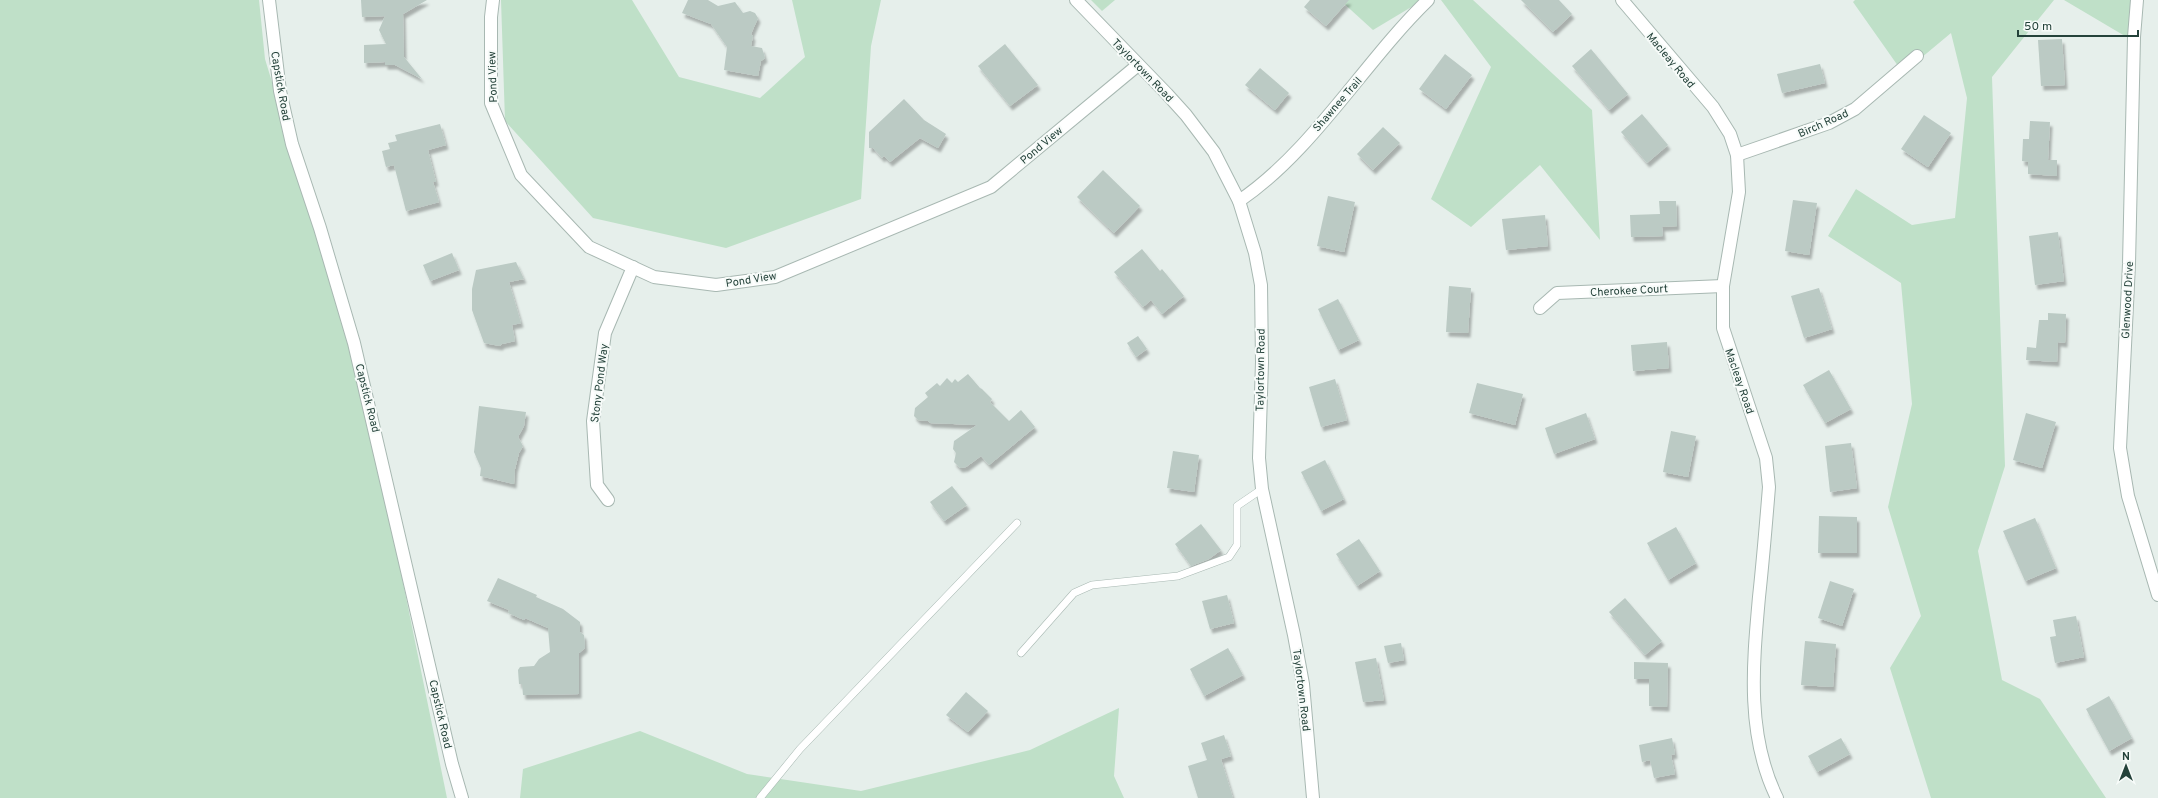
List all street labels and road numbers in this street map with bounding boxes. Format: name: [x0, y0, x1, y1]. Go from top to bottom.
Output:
street label: Macleay Road: [1643, 30, 1698, 91]
street label: Taylortown Road: [1108, 36, 1176, 105]
street label: Capstick Road: [267, 50, 293, 122]
street label: Pond View: [485, 51, 501, 103]
street label: Shawnee Trail: [1310, 74, 1365, 135]
street label: Birch Road: [1796, 107, 1851, 141]
street label: Pond View: [1017, 124, 1066, 168]
street label: Glenwood Drive: [2119, 261, 2137, 339]
street label: Pond View: [725, 269, 778, 291]
street label: Cherokee Court: [1590, 282, 1668, 300]
street label: Taylortown Road: [1253, 328, 1269, 412]
street label: Stony Pond Way: [588, 343, 612, 424]
street label: Macleay Road: [1721, 347, 1757, 416]
street label: Capstick Road: [352, 362, 382, 434]
street label: Taylortown Road: [1289, 648, 1313, 732]
street label: Capstick Road: [425, 678, 455, 750]

